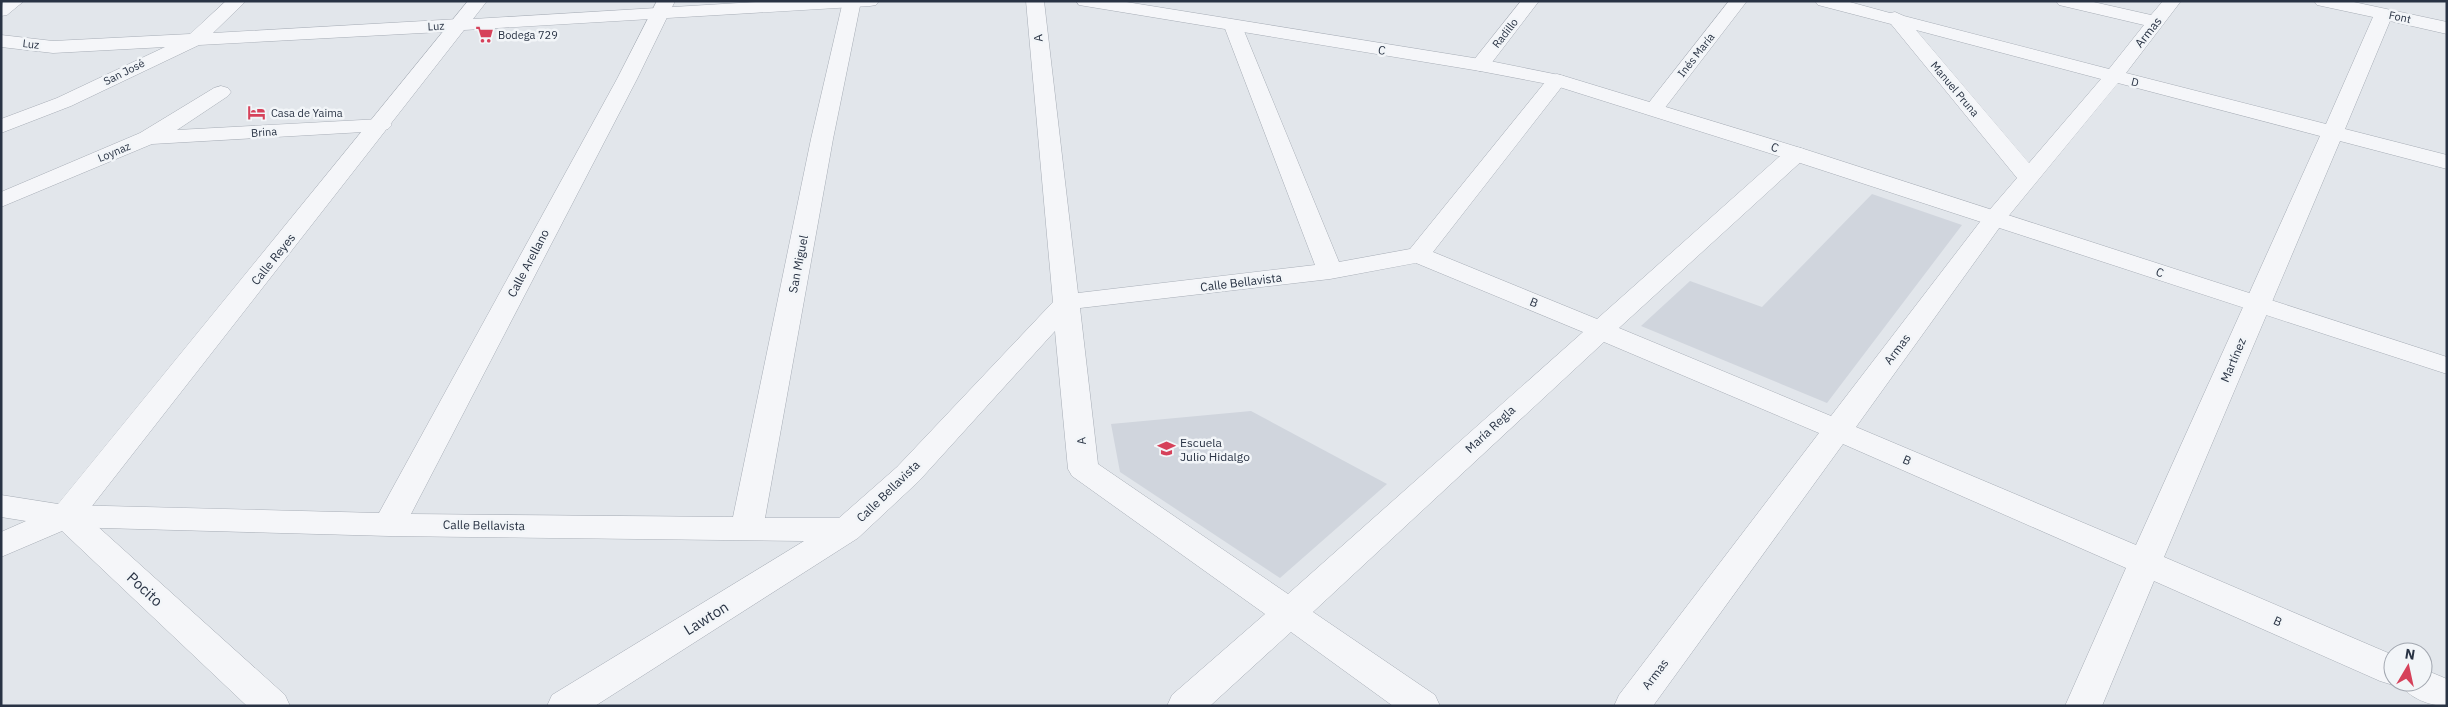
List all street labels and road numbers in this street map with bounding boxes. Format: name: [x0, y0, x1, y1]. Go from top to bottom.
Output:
street label: Font: [2388, 8, 2412, 26]
street label: Armas: [2131, 14, 2165, 50]
street label: Radillo: [1489, 15, 1521, 51]
street label: Luz: [427, 19, 445, 33]
street label: Inés María: [1674, 30, 1718, 80]
street label: A: [1030, 33, 1046, 42]
street label: Luz: [22, 36, 40, 52]
street label: C: [1377, 42, 1387, 58]
street label: San José: [101, 56, 147, 88]
street label: Manuel Pruna: [1928, 58, 1982, 120]
street label: D: [2130, 74, 2140, 90]
street label: Brina: [250, 124, 278, 140]
street label: Loynaz: [96, 139, 132, 165]
street label: C: [1769, 139, 1781, 155]
street label: Calle Arellano: [504, 226, 552, 300]
street label: Calle Reyes: [248, 230, 298, 288]
street label: San Miguel: [785, 234, 811, 294]
street label: C: [2154, 264, 2166, 280]
street label: Calle Bellavista: [1199, 269, 1283, 294]
street label: B: [1528, 294, 1541, 310]
street label: Armas: [1881, 330, 1914, 367]
street label: Martínez: [2217, 335, 2249, 384]
street label: María Regla: [1462, 402, 1519, 456]
street label: A: [1073, 436, 1089, 446]
street label: B: [1900, 452, 1914, 468]
street label: Calle Bellavista: [853, 457, 923, 525]
street label: Calle Bellavista: [443, 517, 526, 533]
street label: Pocito: [123, 568, 167, 610]
street label: Lawton: [680, 597, 732, 639]
street label: B: [2271, 613, 2285, 630]
street label: Armas: [1639, 655, 1672, 692]

